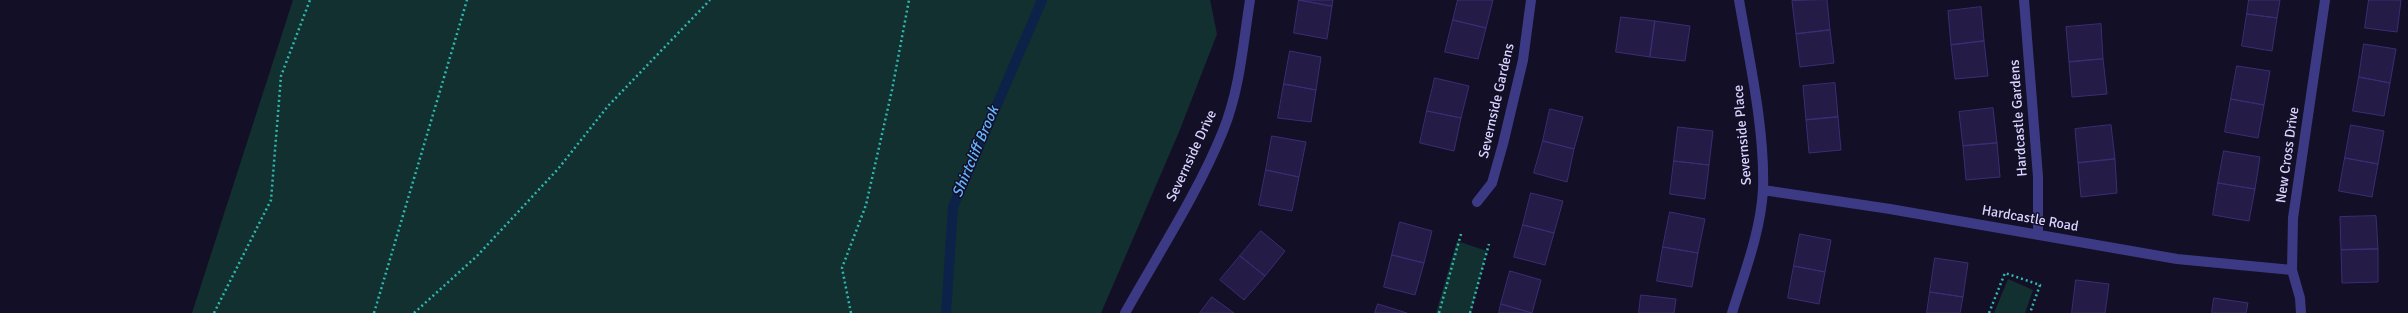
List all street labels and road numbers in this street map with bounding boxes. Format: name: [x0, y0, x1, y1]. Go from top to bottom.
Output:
street label: Severnside Gardens: [1476, 42, 1518, 160]
street label: Hardcastle Gardens: [2007, 59, 2031, 177]
street label: Severnside Place: [1730, 84, 1756, 186]
street label: New Cross Drive: [2273, 106, 2303, 204]
street label: Severnside Drive: [1163, 107, 1221, 205]
street label: Hardcastle Road: [1980, 202, 2080, 236]

